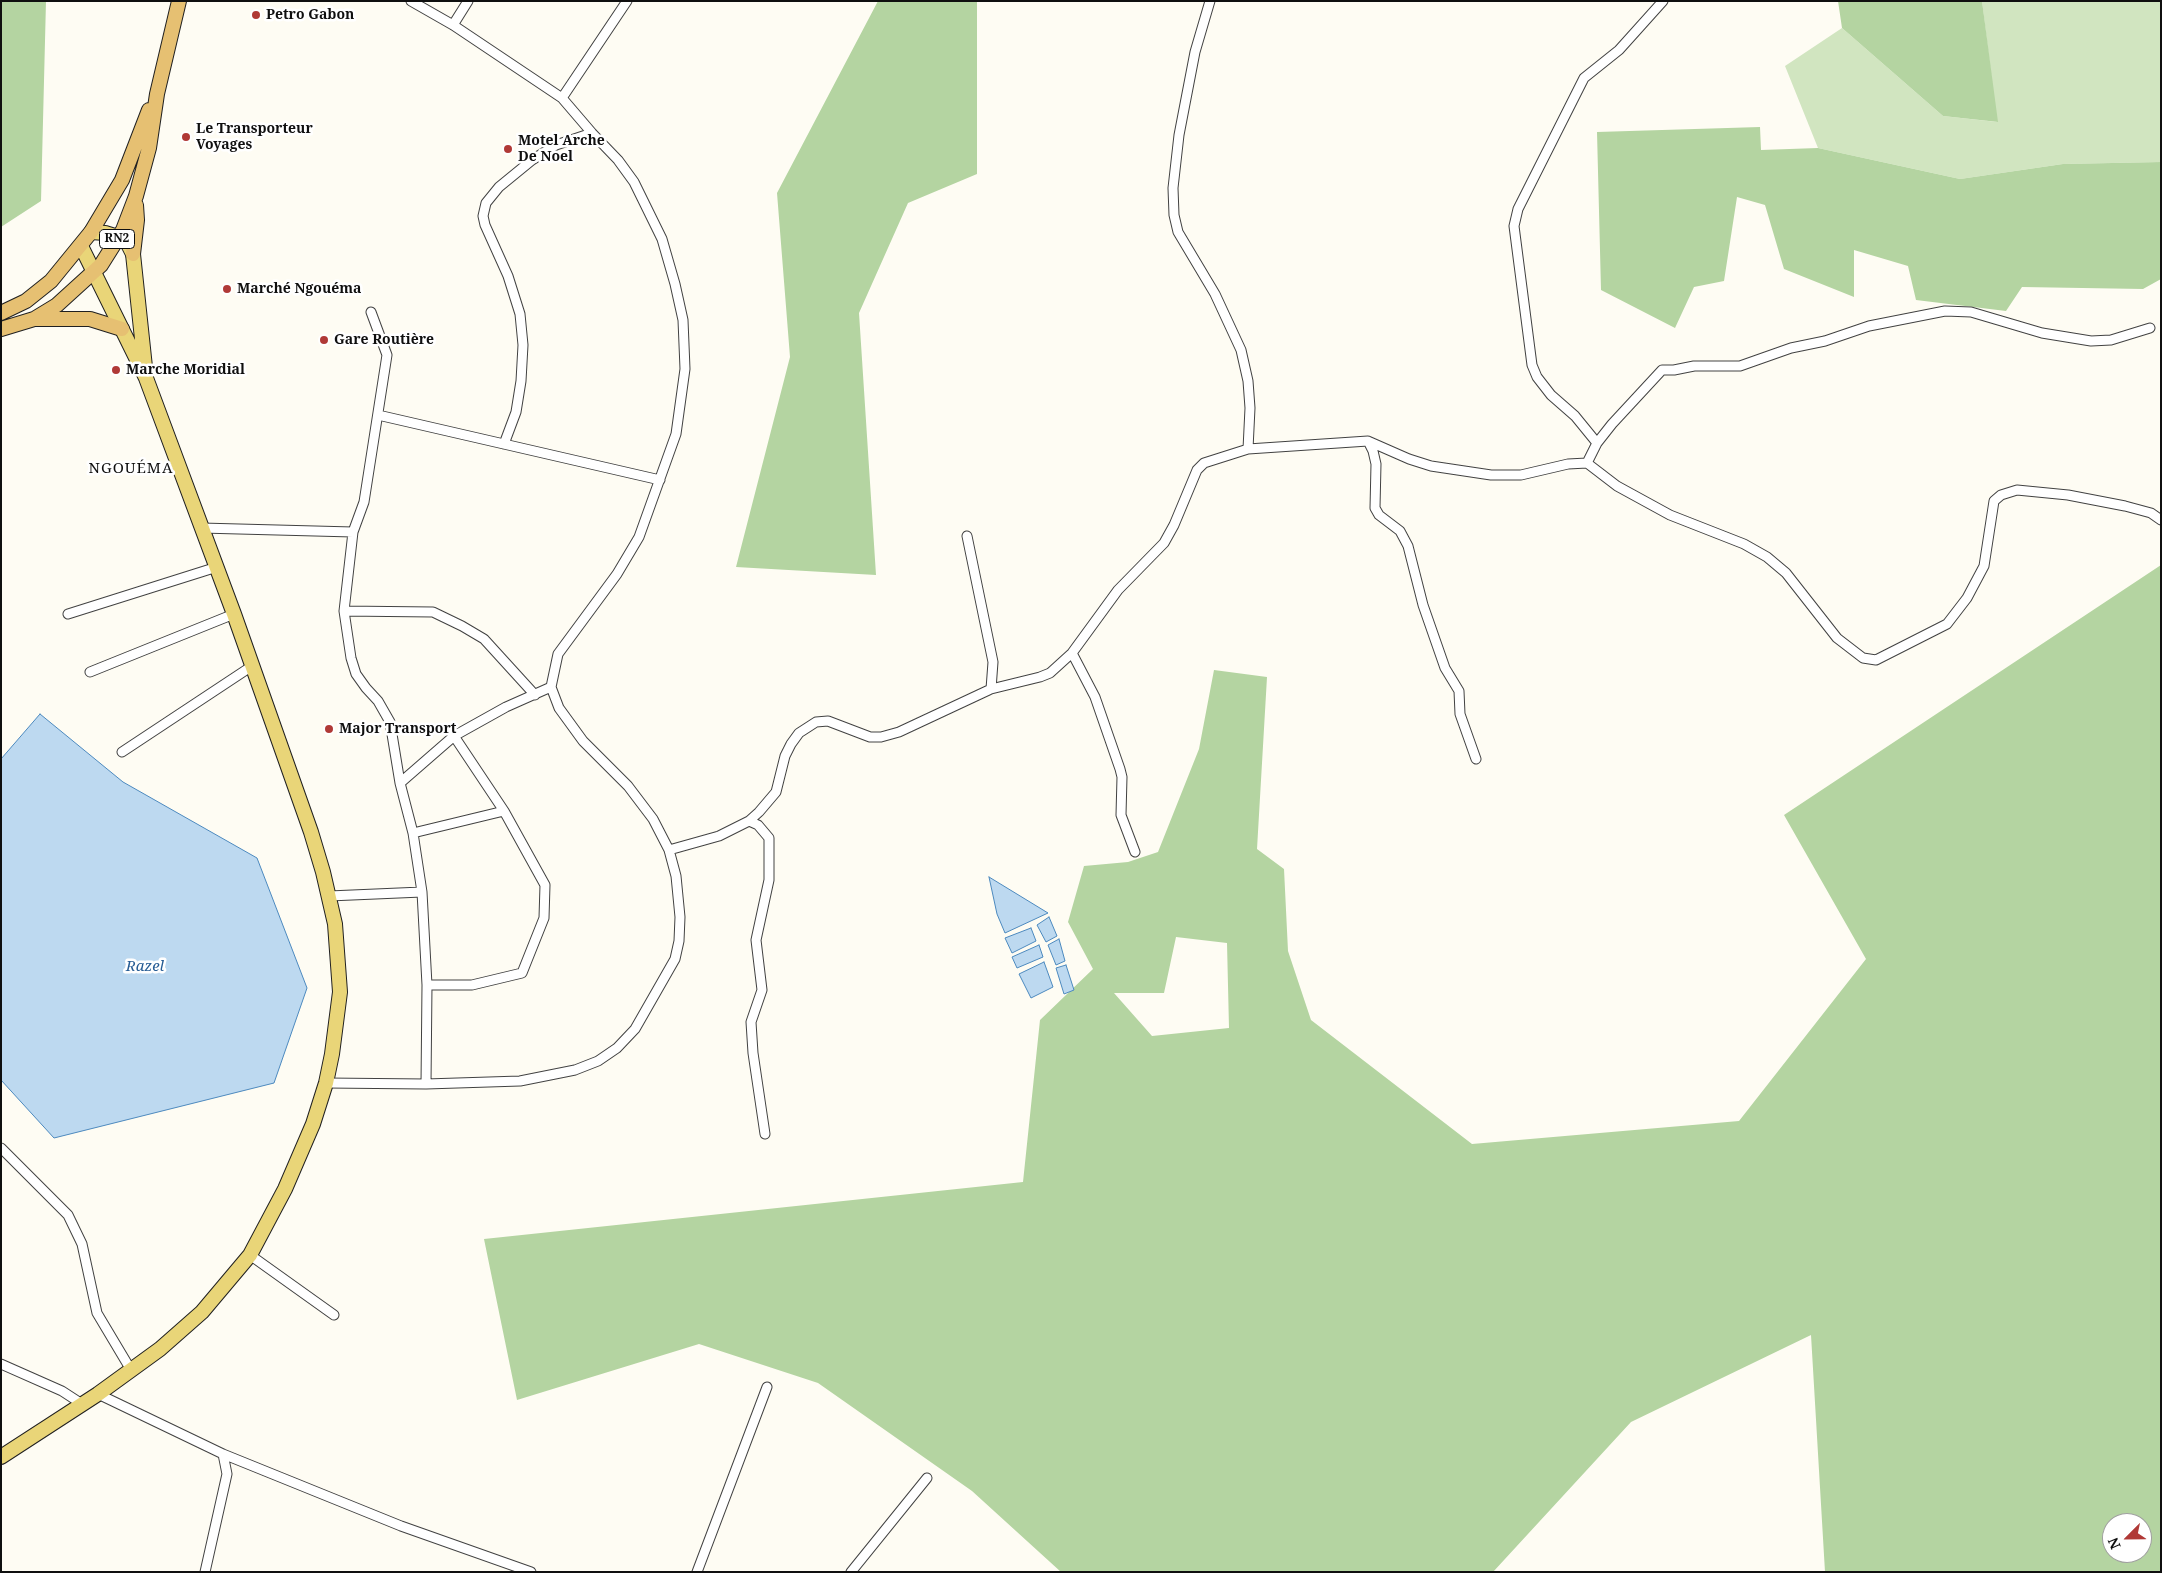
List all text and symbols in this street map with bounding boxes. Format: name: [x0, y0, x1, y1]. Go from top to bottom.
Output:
place label: Petro Gabon: [266, 7, 354, 23]
marker: Petro Gabon: [250, 9, 262, 21]
place label: Le Transporteur Voyages: [196, 121, 313, 154]
marker: Le Transporteur Voyages: [180, 131, 192, 143]
place label: Motel Arche De Noel: [518, 133, 605, 166]
marker: Motel Arche De Noel: [502, 143, 514, 155]
road number: RN2: [100, 230, 134, 248]
place label: Marché Ngouéma: [237, 281, 361, 297]
marker: Marché Ngouéma: [221, 283, 233, 295]
place label: Gare Routière: [334, 332, 434, 348]
marker: Gare Routière: [318, 334, 330, 346]
place label: Marche Moridial: [126, 362, 245, 378]
marker: Marche Moridial: [110, 364, 122, 376]
district label: NGOUÉMA: [88, 460, 174, 478]
place label: Major Transport: [339, 721, 456, 737]
marker: Major Transport: [323, 723, 335, 735]
water label: Razel: [126, 958, 164, 976]
north arrow: [2102, 1513, 2152, 1563]
text: N: [2103, 1535, 2125, 1552]

